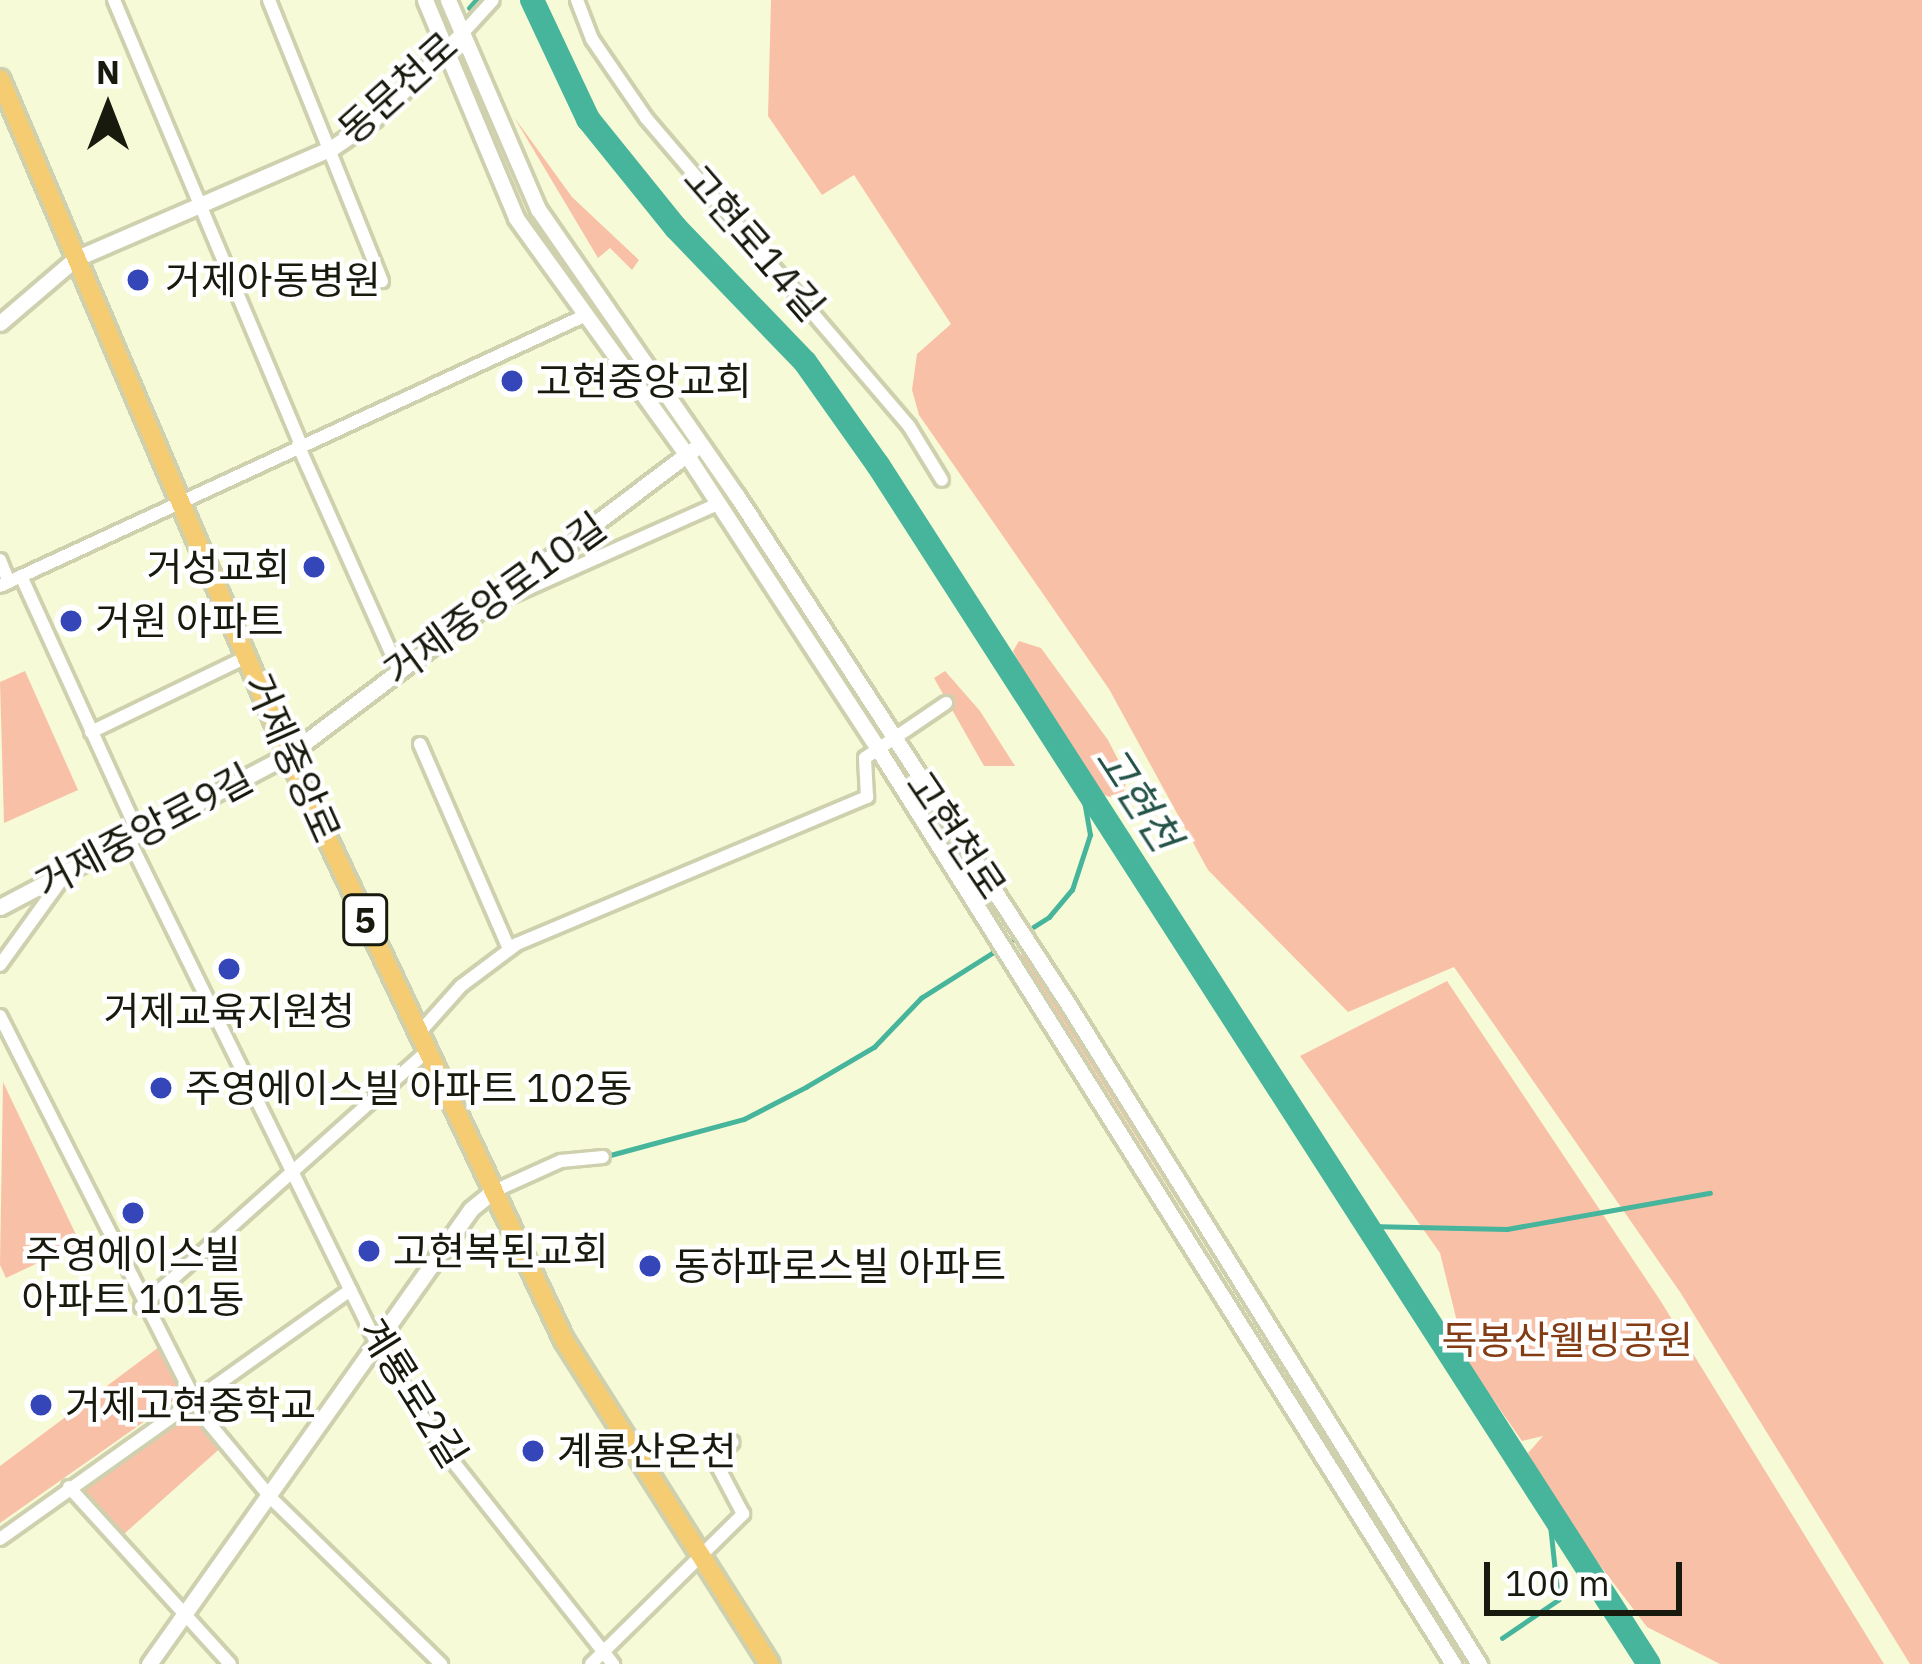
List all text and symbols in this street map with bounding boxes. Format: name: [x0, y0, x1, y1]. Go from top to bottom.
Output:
street label: 동문천로: [329, 23, 467, 153]
north arrow: [48, 48, 168, 168]
text: N: [96, 50, 120, 93]
street label: 고현로14길: [674, 156, 834, 330]
place label: 거제아동병원: [165, 257, 380, 303]
marker: 거제아동병원: [122, 264, 154, 296]
place label: 고현중앙교회: [536, 358, 751, 404]
marker: 고현중앙교회: [499, 368, 525, 394]
street label: 거제중앙로10길: [375, 503, 615, 695]
place label: 거성교회: [146, 544, 290, 590]
marker: 거성교회: [301, 554, 327, 580]
place label: 거원 아파트: [95, 598, 284, 644]
marker: 거원 아파트: [58, 608, 84, 634]
street label: 거제중앙로: [234, 667, 350, 849]
water label: 고현천: [1085, 736, 1191, 860]
street label: 거제중앙로9길: [28, 754, 260, 908]
street label: 고현천로: [896, 762, 1016, 908]
road number: 5: [341, 890, 389, 950]
marker: 거제교육지원청: [216, 956, 242, 982]
place label: 거제교육지원청: [103, 988, 355, 1034]
place label: 주영에이스빌 아파트 102동: [185, 1065, 632, 1111]
marker: 주영에이스빌 아파트 102동: [148, 1075, 174, 1101]
marker: 주영에이스빌 아파트 101동: [120, 1200, 146, 1226]
place label: 고현복된교회: [393, 1228, 608, 1274]
place label: 주영에이스빌 아파트 101동: [22, 1232, 244, 1323]
marker: 고현복된교회: [356, 1238, 382, 1264]
place label: 동하파로스빌 아파트: [674, 1243, 1006, 1289]
marker: 동하파로스빌 아파트: [637, 1253, 663, 1279]
street label: 계룡로2길: [349, 1310, 477, 1476]
park label: 독봉산웰빙공원: [1441, 1317, 1693, 1363]
place label: 거제고현중학교: [65, 1382, 316, 1428]
marker: 거제고현중학교: [28, 1392, 54, 1418]
place label: 계룡산온천: [557, 1428, 736, 1474]
marker: 계룡산온천: [520, 1438, 546, 1464]
scale bar: [1490, 1538, 1688, 1612]
text: 100 m: [1505, 1559, 1610, 1606]

